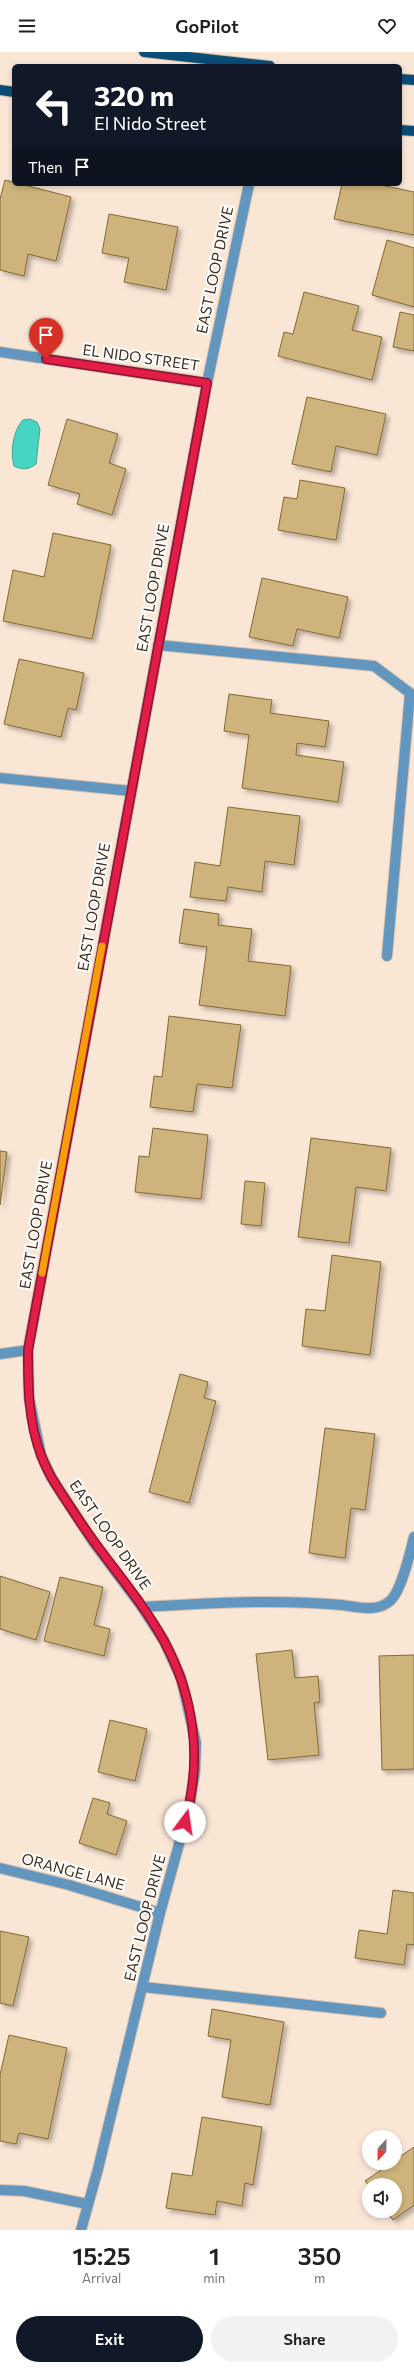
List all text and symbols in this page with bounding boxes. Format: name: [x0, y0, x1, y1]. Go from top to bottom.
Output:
icon: menu: [16, 15, 38, 37]
text: GoPilot: [175, 15, 239, 37]
icon: heart: [376, 15, 398, 37]
text: 320 m: [94, 78, 174, 112]
icon: left: [28, 80, 80, 132]
text: El Nido Street: [94, 112, 206, 134]
icon: arrive: [71, 156, 93, 178]
text: Then: [28, 158, 63, 176]
street label: EAST LOOP DRIVE: [192, 204, 236, 335]
pin: [29, 318, 63, 359]
icon: arrive: [35, 324, 57, 346]
street label: EL NIDO STREET: [82, 340, 201, 374]
street label: EAST LOOP DRIVE: [132, 522, 172, 653]
street label: EAST LOOP DRIVE: [73, 841, 113, 972]
street label: EAST LOOP DRIVE: [15, 1159, 55, 1290]
street label: EAST LOOP DRIVE: [66, 1476, 156, 1593]
position arrow: [164, 1801, 206, 1843]
street label: ORANGE LANE: [20, 1849, 127, 1893]
street label: EAST LOOP DRIVE: [120, 1852, 169, 1983]
north arrow: [362, 2130, 402, 2170]
map controls: [362, 2130, 402, 2218]
button: sound: [362, 2178, 402, 2218]
text: 15:25: [73, 2241, 131, 2270]
text: 1: [209, 2241, 220, 2270]
text: 350: [298, 2241, 341, 2270]
text: Arrival: [82, 2270, 121, 2286]
text: min: [203, 2270, 225, 2286]
text: m: [314, 2270, 325, 2286]
button: Exit: [16, 2316, 203, 2362]
button: Share: [211, 2316, 398, 2362]

